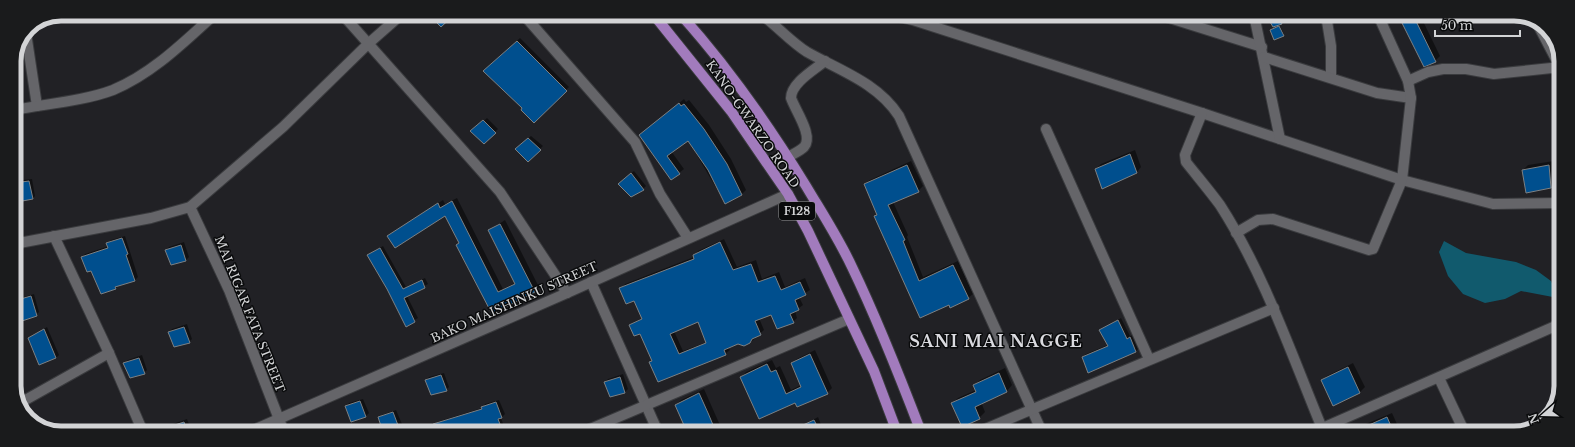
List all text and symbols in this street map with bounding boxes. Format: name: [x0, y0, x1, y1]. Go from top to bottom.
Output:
scale bar: [1435, 12, 1520, 38]
text: 50 m: [1441, 18, 1473, 33]
street label: KANO-GWARZO ROAD: [703, 57, 803, 191]
road number: F128: [779, 202, 815, 220]
street label: MAI RIGAR FATA STREET: [212, 234, 288, 395]
street label: BAKO MAISHINKU STREET: [428, 258, 600, 346]
district label: SANI MAI NAGGE: [909, 331, 1083, 351]
north arrow: [1523, 395, 1563, 435]
text: N: [1525, 411, 1542, 426]

